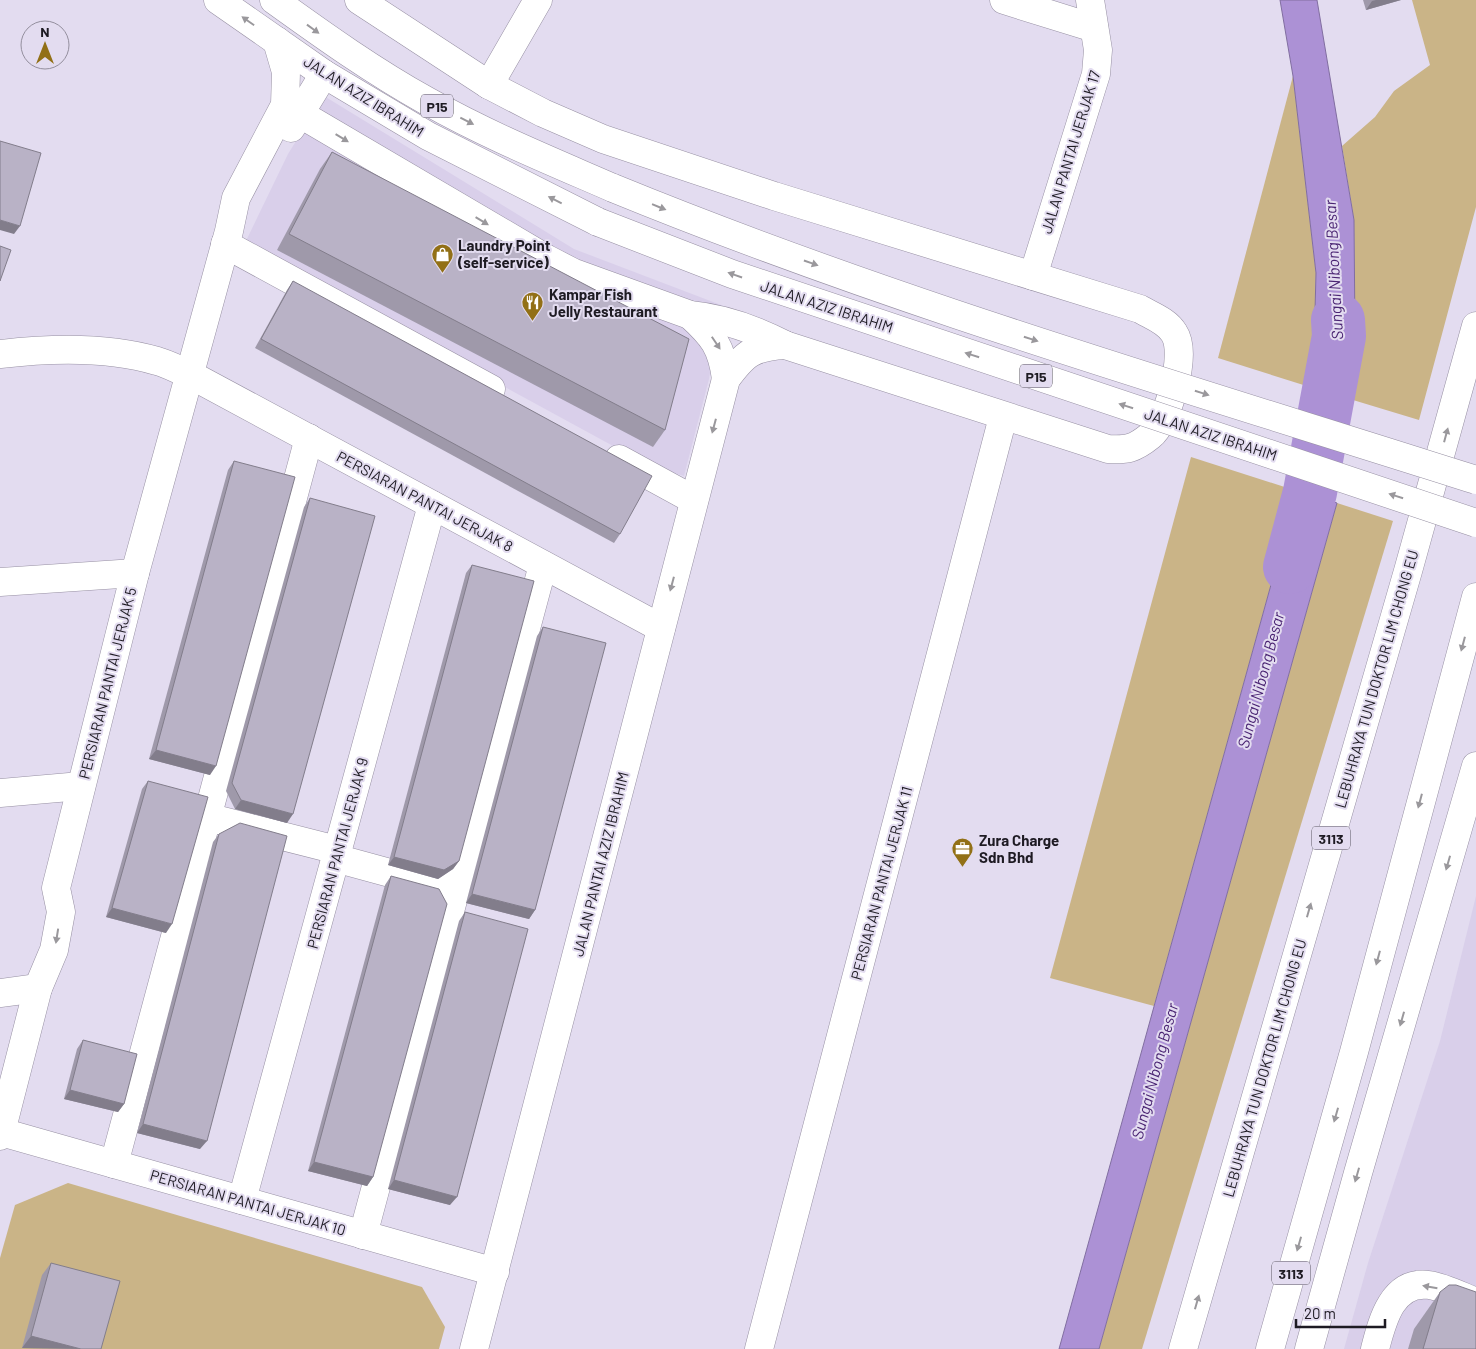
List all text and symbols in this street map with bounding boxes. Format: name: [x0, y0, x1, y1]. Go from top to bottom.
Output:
one-way arrow: [241, 16, 255, 26]
north arrow: [20, 20, 70, 70]
text: N: [40, 23, 50, 40]
one-way arrow: [306, 24, 320, 34]
street label: JALAN AZIZ IBRAHIM: [301, 52, 427, 140]
street label: JALAN PANTAI JERJAK 17: [1037, 68, 1103, 236]
road number: P15: [421, 94, 453, 118]
one-way arrow: [460, 118, 474, 126]
one-way arrow: [336, 134, 349, 143]
one-way arrow: [548, 196, 562, 204]
water label: Sungai Nibong Besar: [1320, 198, 1346, 340]
one-way arrow: [652, 203, 666, 211]
one-way arrow: [475, 216, 488, 225]
place label: Laundry Point (self-service): [457, 236, 551, 271]
shop icon: Laundry Point (self-service): [430, 242, 454, 273]
one-way arrow: [804, 260, 819, 268]
one-way arrow: [727, 271, 742, 279]
street label: JALAN AZIZ IBRAHIM: [758, 276, 896, 336]
place label: Kampar Fish Jelly Restaurant: [549, 285, 658, 320]
restaurant icon: Kampar Fish Jelly Restaurant: [521, 291, 545, 322]
one-way arrow: [1024, 335, 1039, 343]
one-way arrow: [711, 336, 721, 350]
one-way arrow: [964, 350, 979, 358]
road number: P15: [1020, 364, 1052, 388]
one-way arrow: [1195, 390, 1210, 397]
one-way arrow: [1118, 402, 1133, 410]
street label: JALAN AZIZ IBRAHIM: [1142, 404, 1280, 464]
one-way arrow: [710, 419, 718, 434]
one-way arrow: [1442, 427, 1450, 442]
street label: PERSIARAN PANTAI JERJAK 8: [334, 447, 516, 555]
one-way arrow: [1389, 492, 1404, 500]
street label: LEBUHRAYA TUN DOKTOR LIM CHONG EU: [1330, 548, 1422, 810]
one-way arrow: [668, 576, 676, 591]
street label: PERSIARAN PANTAI JERJAK 5: [74, 585, 140, 781]
water label: Sungai Nibong Besar: [1233, 609, 1288, 750]
one-way arrow: [1459, 637, 1467, 652]
street label: PERSIARAN PANTAI JERJAK 9: [303, 756, 371, 950]
street label: JALAN PANTAI AZIZ IBRAHIM: [568, 770, 632, 958]
street label: PERSIARAN PANTAI JERJAK 11: [846, 784, 916, 982]
one-way arrow: [1416, 793, 1424, 808]
road number: 3113: [1312, 826, 1350, 850]
place label: Zura Charge Sdn Bhd: [979, 831, 1059, 866]
office icon: Zura Charge Sdn Bhd: [951, 837, 975, 868]
one-way arrow: [1443, 856, 1451, 871]
one-way arrow: [1306, 903, 1314, 918]
one-way arrow: [52, 928, 60, 944]
street label: LEBUHRAYA TUN DOKTOR LIM CHONG EU: [1218, 937, 1310, 1199]
one-way arrow: [1374, 950, 1382, 965]
water label: Sungai Nibong Besar: [1127, 1000, 1182, 1141]
one-way arrow: [1398, 1012, 1406, 1027]
one-way arrow: [1331, 1107, 1339, 1122]
street label: PERSIARAN PANTAI JERJAK 10: [148, 1165, 348, 1239]
one-way arrow: [1353, 1168, 1361, 1183]
one-way arrow: [1295, 1237, 1303, 1252]
road number: 3113: [1272, 1262, 1310, 1284]
one-way arrow: [1421, 1282, 1437, 1290]
one-way arrow: [1193, 1295, 1201, 1310]
scale bar: [1296, 1296, 1385, 1328]
text: 20 m: [1304, 1304, 1336, 1322]

